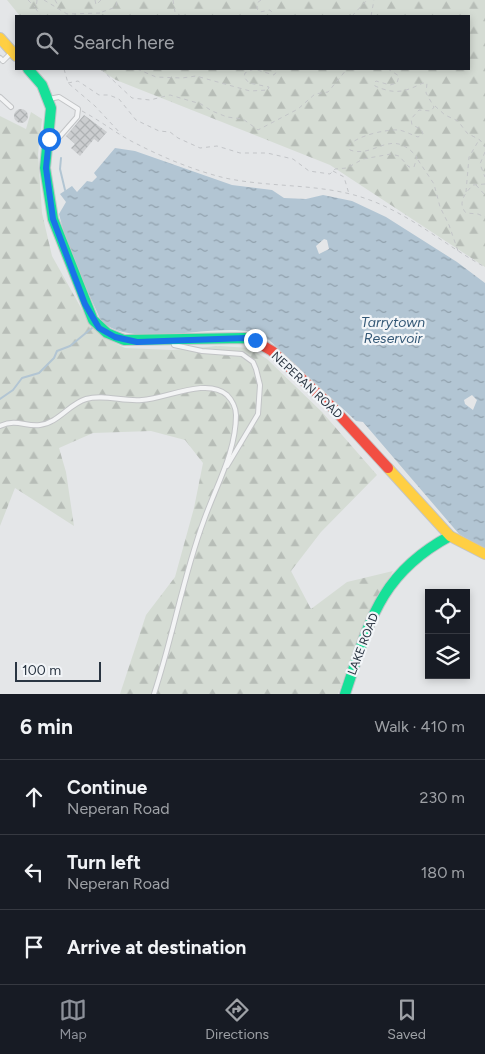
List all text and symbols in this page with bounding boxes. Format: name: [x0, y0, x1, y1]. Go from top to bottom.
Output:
search box: [15, 15, 470, 70]
icon: search: [33, 29, 61, 57]
text: Search here: [73, 31, 175, 54]
route start: [38, 128, 61, 151]
water label: Tarrytown Reservoir: [361, 314, 425, 347]
route end: [244, 329, 267, 352]
street label: NEPERAN ROAD: [269, 349, 345, 421]
map controls: [425, 589, 470, 679]
button: locate: [425, 589, 470, 634]
street label: LAKE ROAD: [345, 611, 381, 677]
button: layers: [425, 634, 470, 679]
scale bar: [15, 659, 101, 682]
text: 100 m: [22, 662, 61, 679]
text: 6 min: [20, 714, 73, 739]
text: Walk · 410 m: [375, 717, 465, 736]
text: Continue: [67, 776, 147, 799]
icon: ahead: [20, 783, 48, 811]
text: 230 m: [420, 788, 465, 807]
text: Neperan Road: [67, 799, 170, 818]
text: Turn left: [67, 851, 141, 874]
icon: left: [20, 858, 48, 886]
text: 180 m: [421, 863, 465, 882]
text: Neperan Road: [67, 874, 170, 893]
icon: arrive: [20, 933, 48, 961]
text: Arrive at destination: [67, 936, 246, 959]
tab: Map: [59, 996, 87, 1043]
tab: Directions: [205, 996, 269, 1043]
tab: Saved: [387, 996, 426, 1043]

